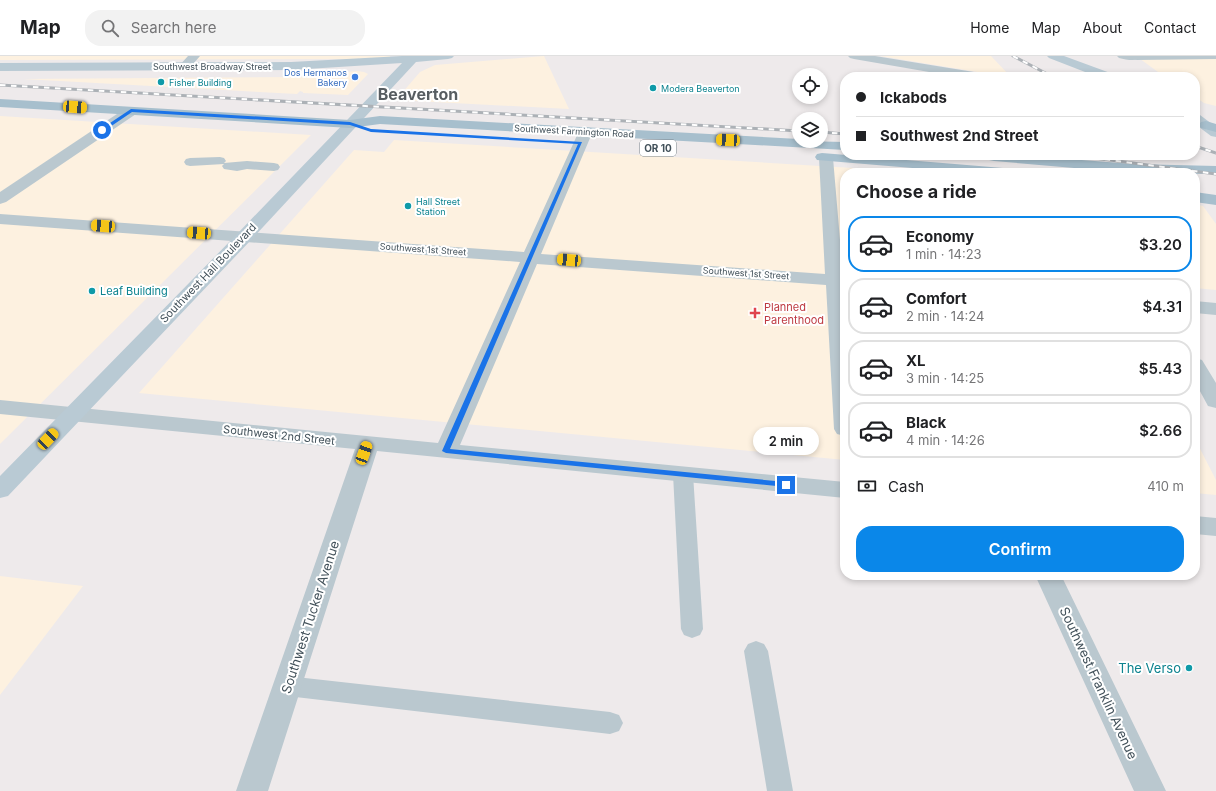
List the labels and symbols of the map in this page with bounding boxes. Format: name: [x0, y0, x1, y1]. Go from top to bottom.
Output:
street label: Southwest Broadway Street: [153, 61, 271, 72]
place label: Dos Hermanos Bakery: [284, 67, 347, 88]
marker: Dos Hermanos Bakery: [350, 72, 360, 82]
marker: Fisher Building: [156, 77, 166, 87]
place label: Fisher Building: [169, 77, 232, 88]
marker: Modera Beaverton: [648, 83, 658, 93]
place label: Modera Beaverton: [661, 83, 740, 94]
district label: Beaverton: [378, 84, 458, 104]
car: [63, 100, 87, 114]
route start: [93, 121, 111, 139]
street label: Southwest Farmington Road: [514, 122, 634, 140]
car: [716, 133, 740, 147]
road number: OR 10: [640, 140, 676, 156]
place label: Hall Street Station: [416, 196, 460, 217]
marker: Hall Street Station: [403, 201, 413, 211]
car: [91, 219, 115, 233]
street label: Southwest Hall Boulevard: [157, 220, 259, 326]
car: [187, 226, 211, 240]
street label: Southwest 1st Street: [379, 240, 467, 258]
car: [557, 253, 581, 267]
street label: Southwest 1st Street: [702, 264, 790, 282]
place label: Leaf Building: [100, 284, 168, 298]
marker: Leaf Building: [87, 286, 97, 296]
place label: Planned Parenthood: [764, 300, 824, 327]
marker: Planned Parenthood: [749, 307, 761, 319]
street label: Southwest 2nd Street: [223, 422, 336, 448]
car: [35, 426, 61, 452]
callout: 2 min: [753, 427, 819, 455]
car: [354, 440, 374, 466]
route end: [777, 476, 795, 494]
street label: Southwest Tucker Avenue: [278, 539, 342, 695]
street label: Southwest Franklin Avenue: [1057, 604, 1141, 762]
place label: The Verso: [1118, 660, 1181, 676]
marker: The Verso: [1184, 663, 1194, 673]

